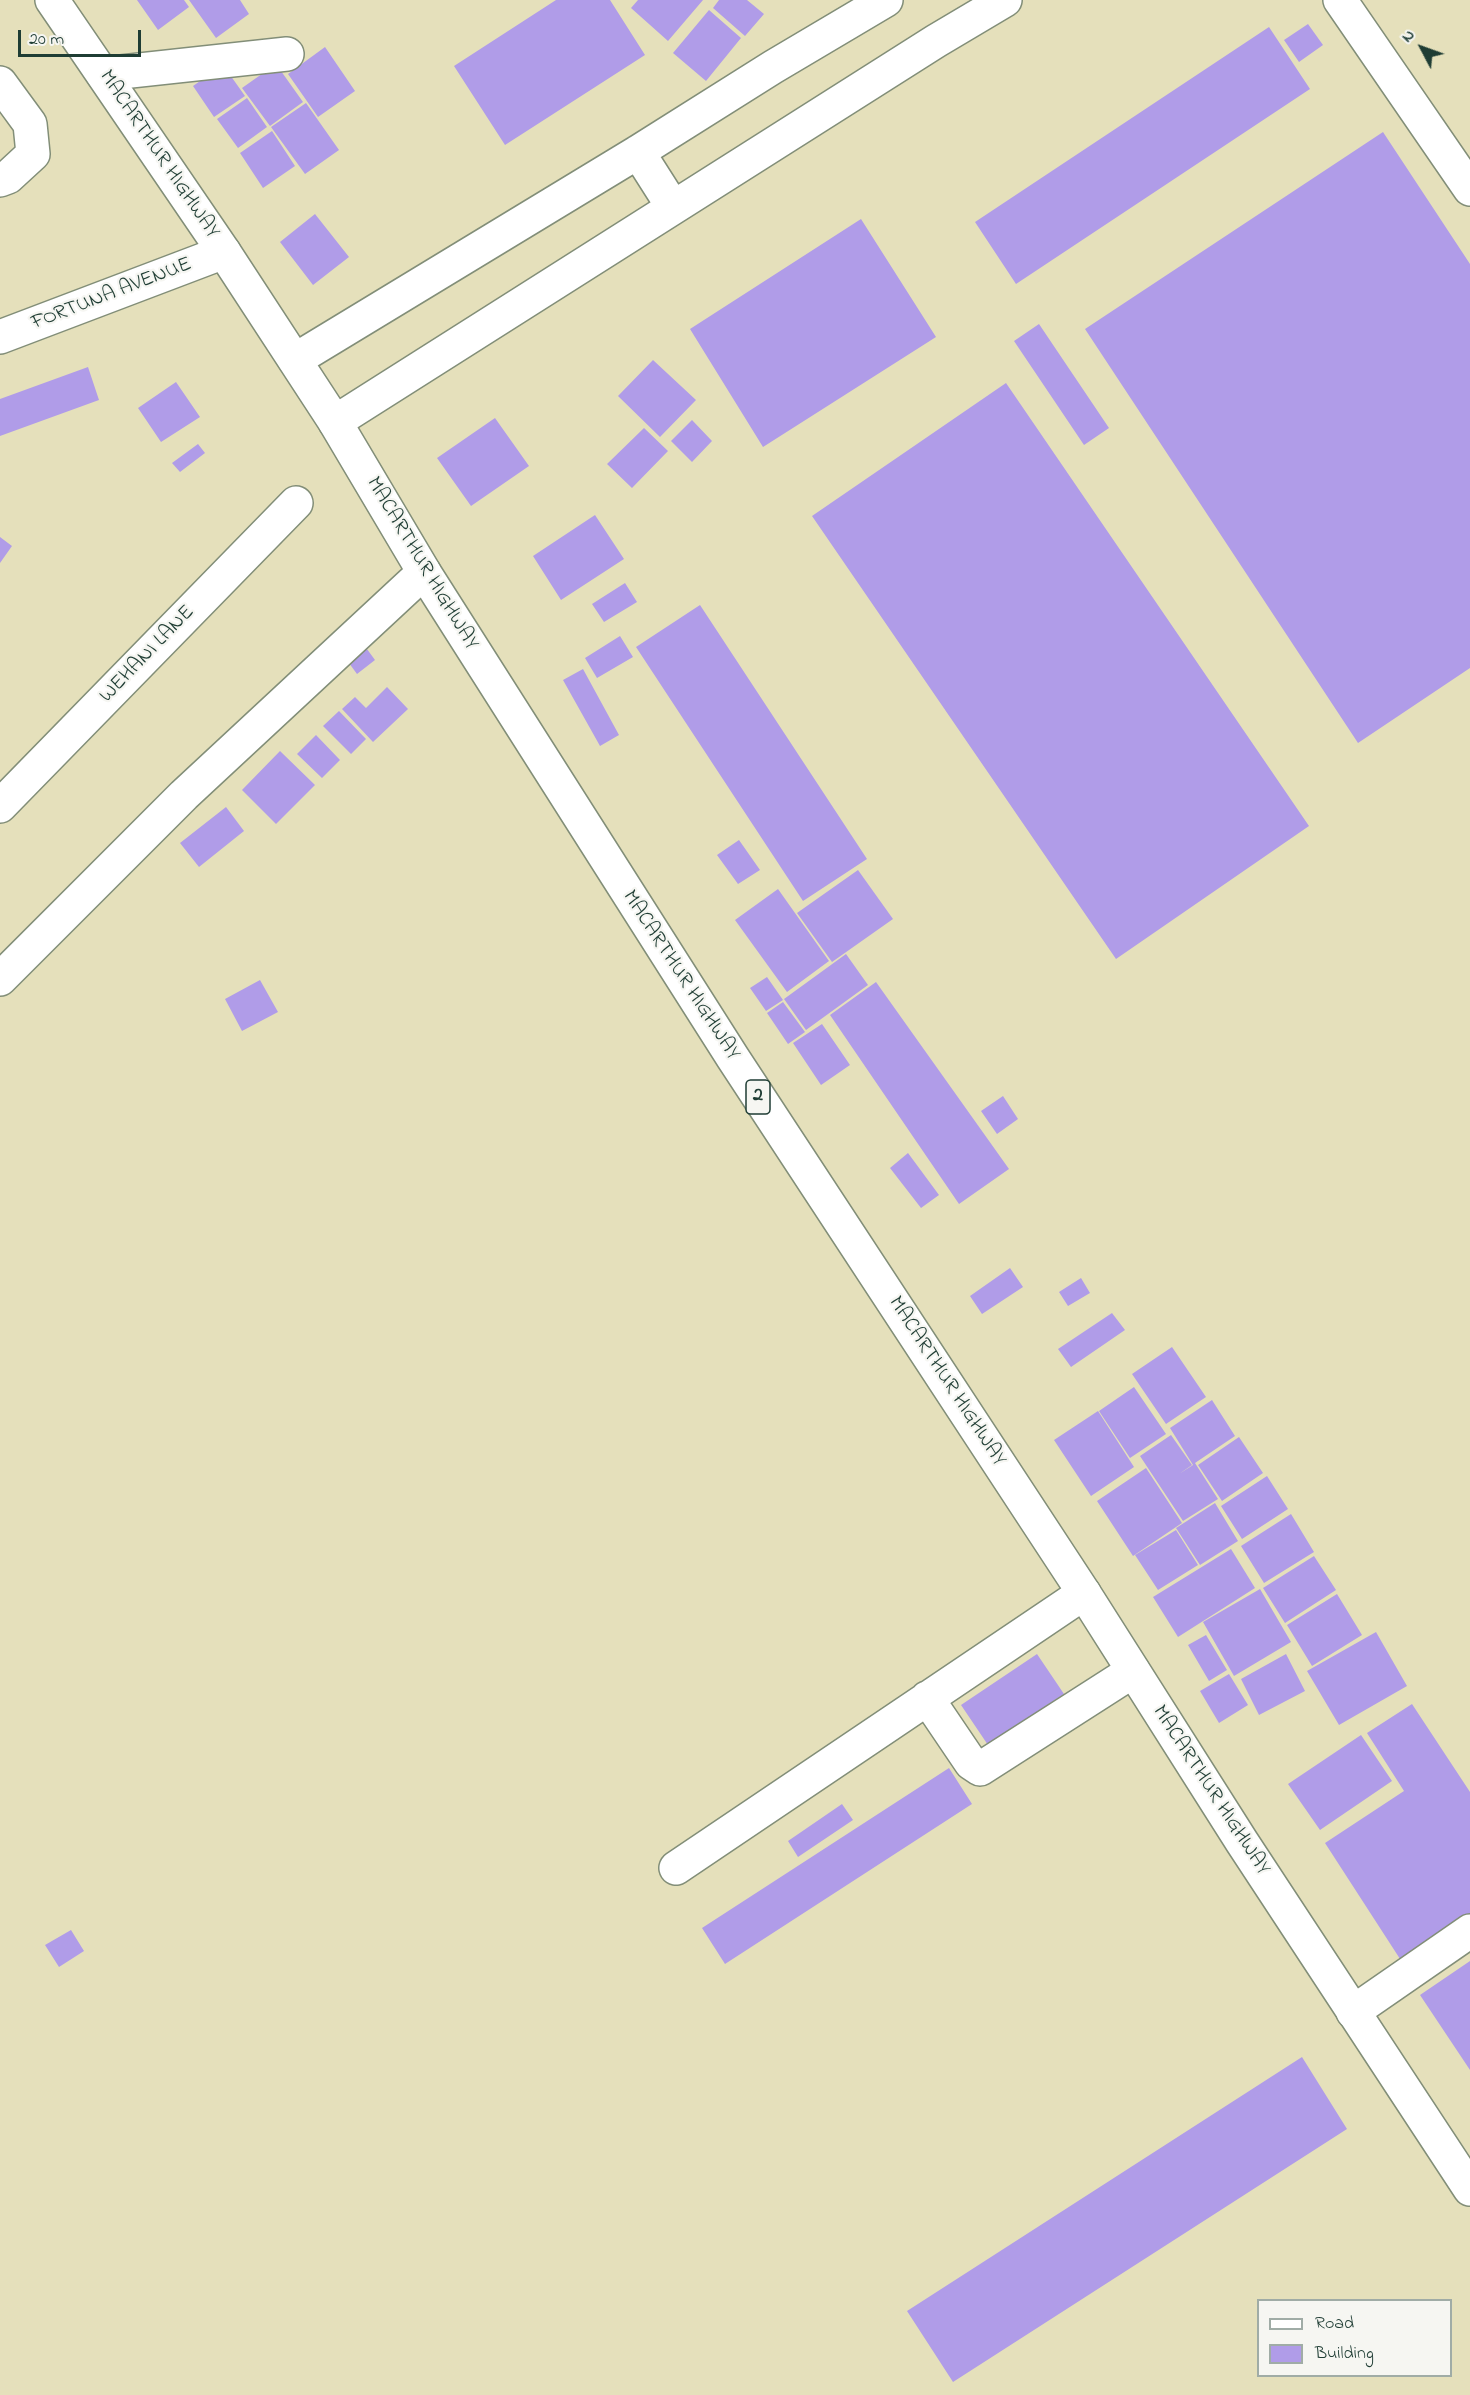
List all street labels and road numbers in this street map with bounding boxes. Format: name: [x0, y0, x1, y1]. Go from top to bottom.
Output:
street label: MACARTHUR HIGHWAY: [92, 66, 224, 244]
street label: FORTUNA AVENUE: [28, 253, 196, 337]
street label: MACARTHUR HIGHWAY: [359, 473, 483, 655]
street label: WEHANI LANE: [95, 601, 201, 709]
street label: MACARTHUR HIGHWAY: [616, 886, 744, 1066]
road number: 2: [746, 1080, 770, 1114]
street label: MACARTHUR HIGHWAY: [882, 1292, 1010, 1472]
street label: MACARTHUR HIGHWAY: [1146, 1701, 1274, 1881]

